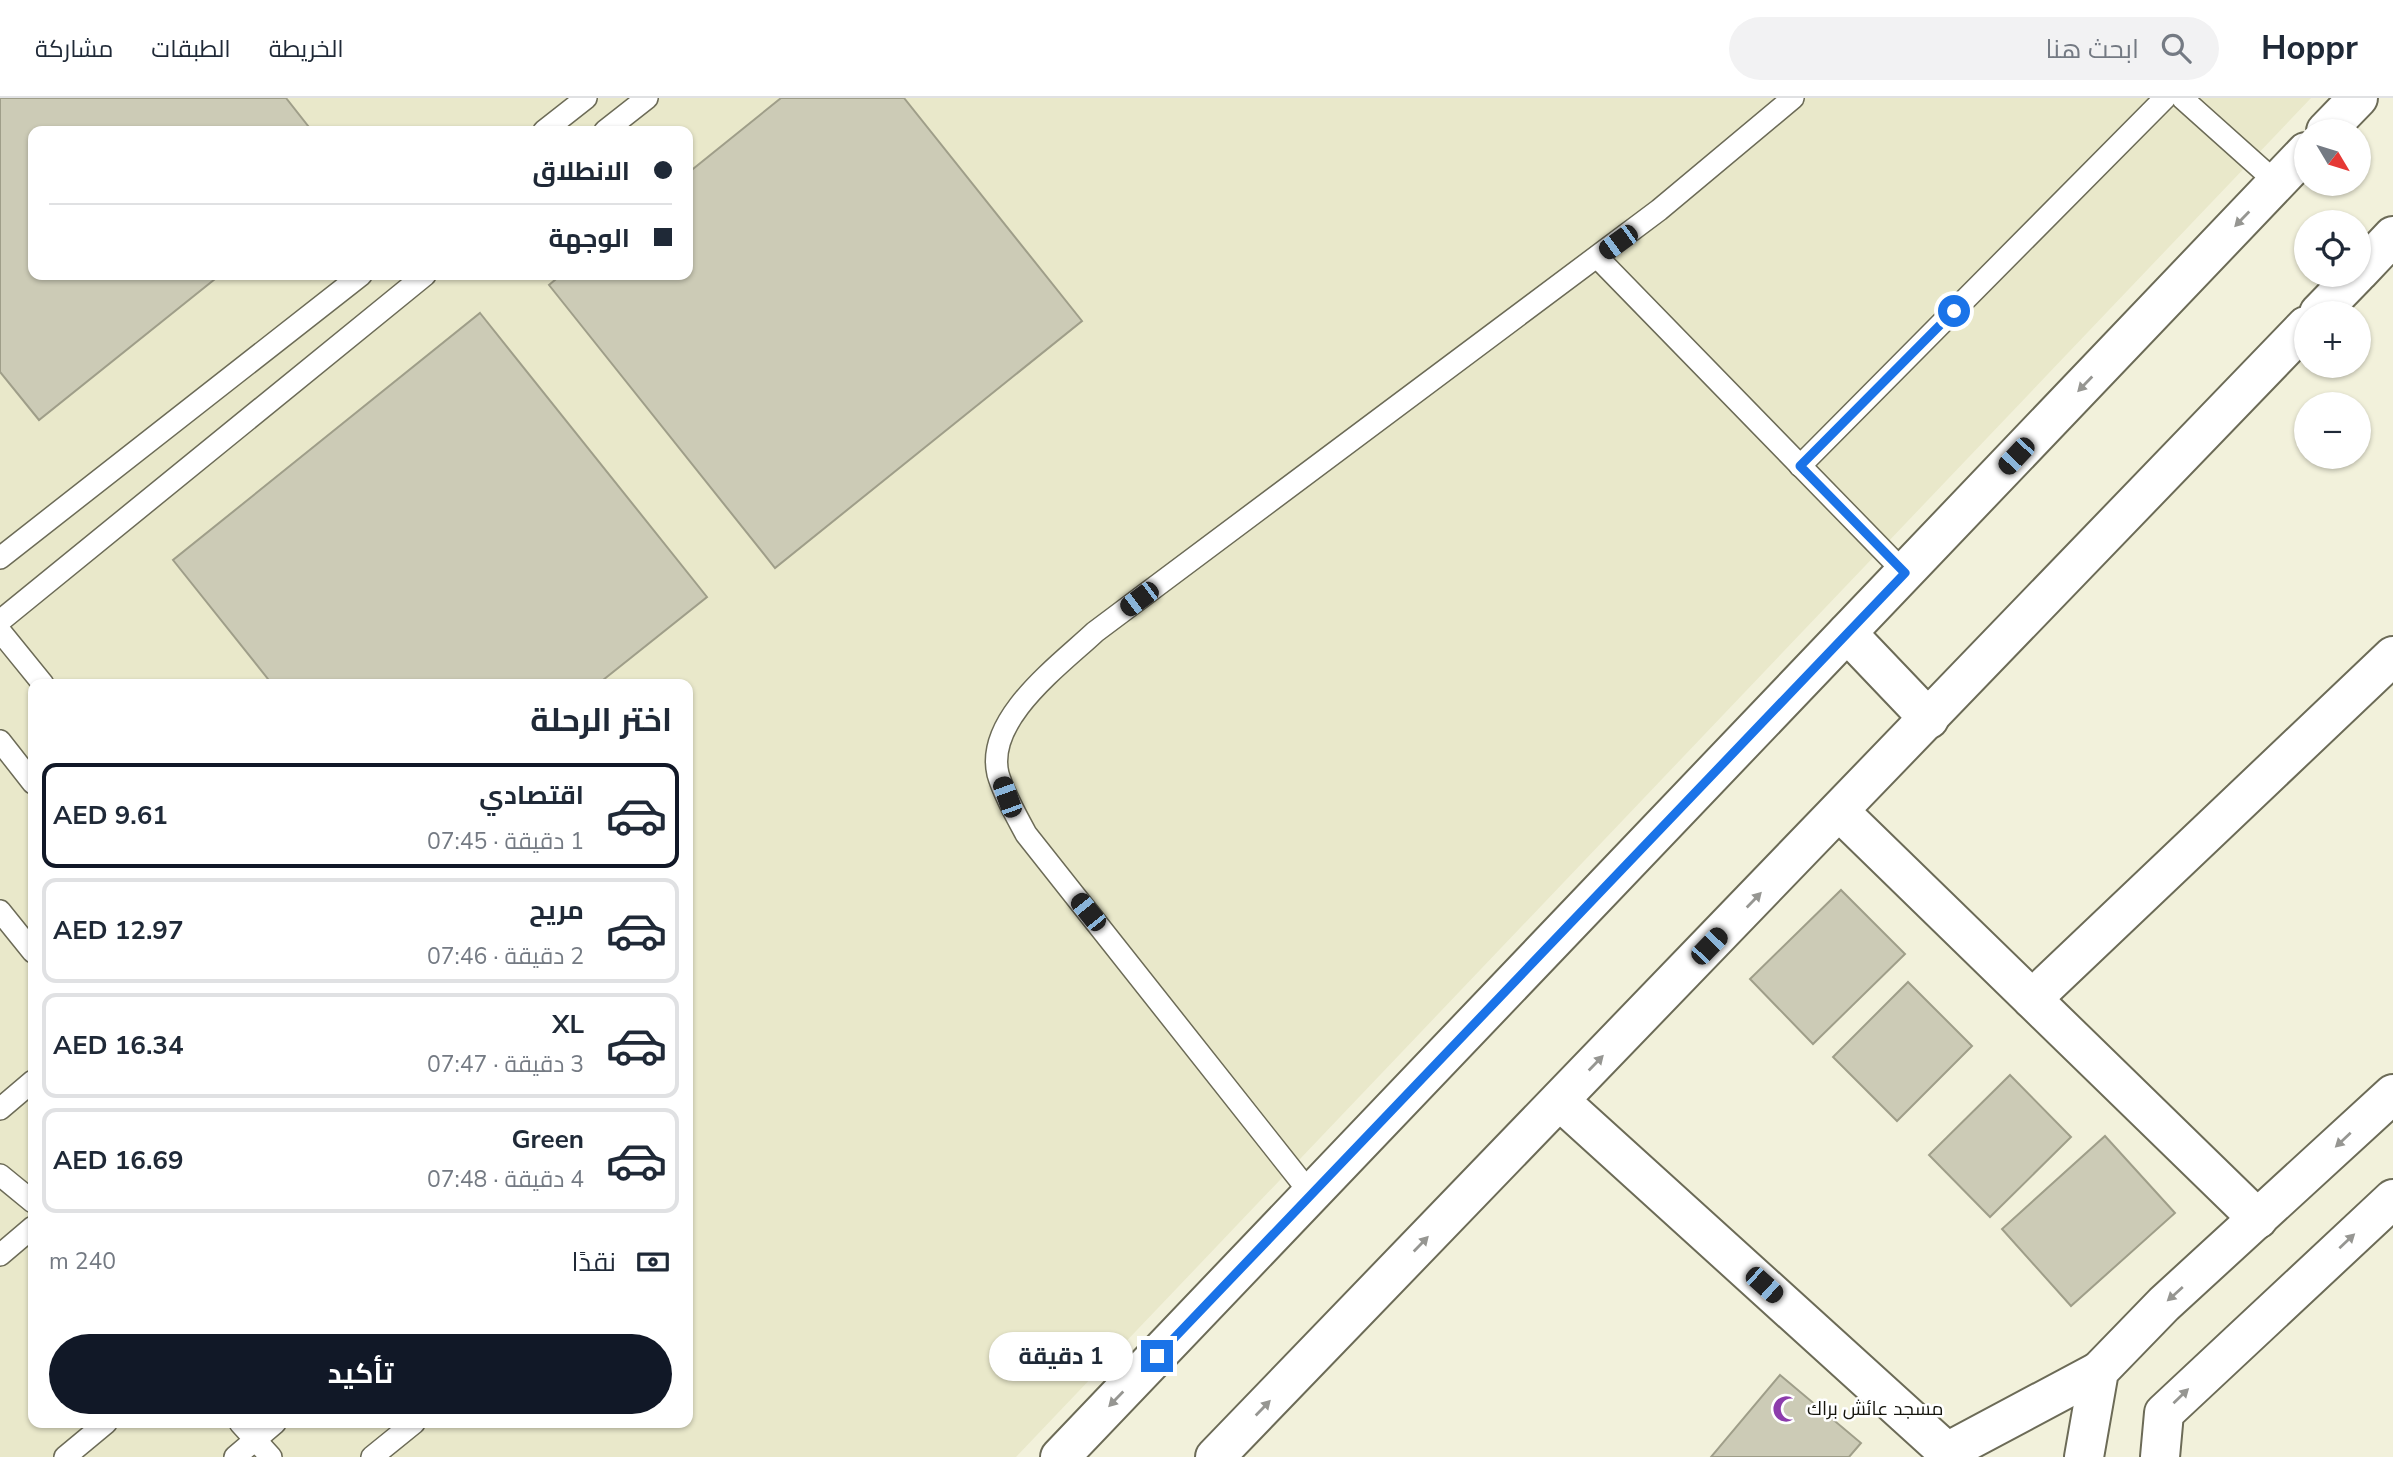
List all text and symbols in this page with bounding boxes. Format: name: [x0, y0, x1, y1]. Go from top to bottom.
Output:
search box: [1729, 17, 2219, 80]
text: Hoppr: [2261, 26, 2358, 71]
icon: search: [2157, 29, 2195, 67]
text: ابحث هنا: [2045, 32, 2139, 67]
text: مشاركة: [35, 33, 113, 65]
text: الطبقات: [151, 33, 231, 65]
text: الخريطة: [269, 33, 344, 65]
north arrow: [2294, 119, 2371, 196]
map controls: [2294, 119, 2371, 469]
text: الانطلاق: [532, 154, 630, 189]
one-way arrow: [2235, 210, 2251, 227]
button: locate: [2294, 210, 2371, 287]
text: الوجهة: [549, 221, 630, 256]
car: [1595, 221, 1642, 263]
route start: [1938, 295, 1970, 327]
button: +: [2294, 301, 2371, 378]
one-way arrow: [2078, 375, 2094, 392]
button: −: [2294, 392, 2371, 469]
car: [1994, 433, 2039, 479]
car: [1116, 578, 1163, 620]
text: اختر الرحلة: [530, 699, 672, 742]
car: [990, 774, 1025, 820]
text: اقتصادي: [479, 778, 584, 813]
icon: car: [605, 784, 668, 847]
text: AED 9.61: [53, 798, 168, 833]
text: 1 دقيقة · 07:45: [427, 826, 584, 857]
car: [1067, 889, 1110, 935]
one-way arrow: [1746, 891, 1763, 908]
text: مريح: [529, 893, 584, 928]
icon: car: [605, 899, 668, 962]
text: AED 12.97: [53, 913, 184, 948]
car: [1687, 924, 1732, 968]
text: 2 دقيقة · 07:46: [427, 941, 584, 972]
text: XL: [552, 1007, 584, 1042]
icon: car: [605, 1014, 668, 1077]
text: AED 16.34: [53, 1028, 184, 1063]
text: 3 دقيقة · 07:47: [427, 1049, 584, 1080]
one-way arrow: [1588, 1055, 1604, 1072]
text: Green: [511, 1122, 584, 1157]
icon: car: [605, 1129, 668, 1192]
one-way arrow: [2335, 1132, 2352, 1148]
text: AED 16.69: [53, 1143, 184, 1178]
text: 4 دقيقة · 07:48: [427, 1164, 584, 1195]
one-way arrow: [2338, 1233, 2356, 1249]
one-way arrow: [1412, 1237, 1429, 1253]
icon: cash: [634, 1243, 672, 1281]
text: نقدًا: [572, 1245, 616, 1280]
text: 240 m: [49, 1246, 116, 1277]
car: [1742, 1263, 1787, 1307]
one-way arrow: [2167, 1286, 2184, 1302]
callout: 1 دقيقة: [989, 1332, 1132, 1380]
button: تأكيد: [49, 1334, 672, 1414]
route end: [1141, 1340, 1173, 1372]
text: 1 دقيقة: [1018, 1341, 1104, 1372]
one-way arrow: [2172, 1389, 2189, 1405]
one-way arrow: [1107, 1390, 1124, 1407]
mosque icon: مسجد عائش براك: [1771, 1394, 1801, 1424]
place label: مسجد عائش براك: [1807, 1396, 1943, 1422]
one-way arrow: [1254, 1400, 1270, 1417]

